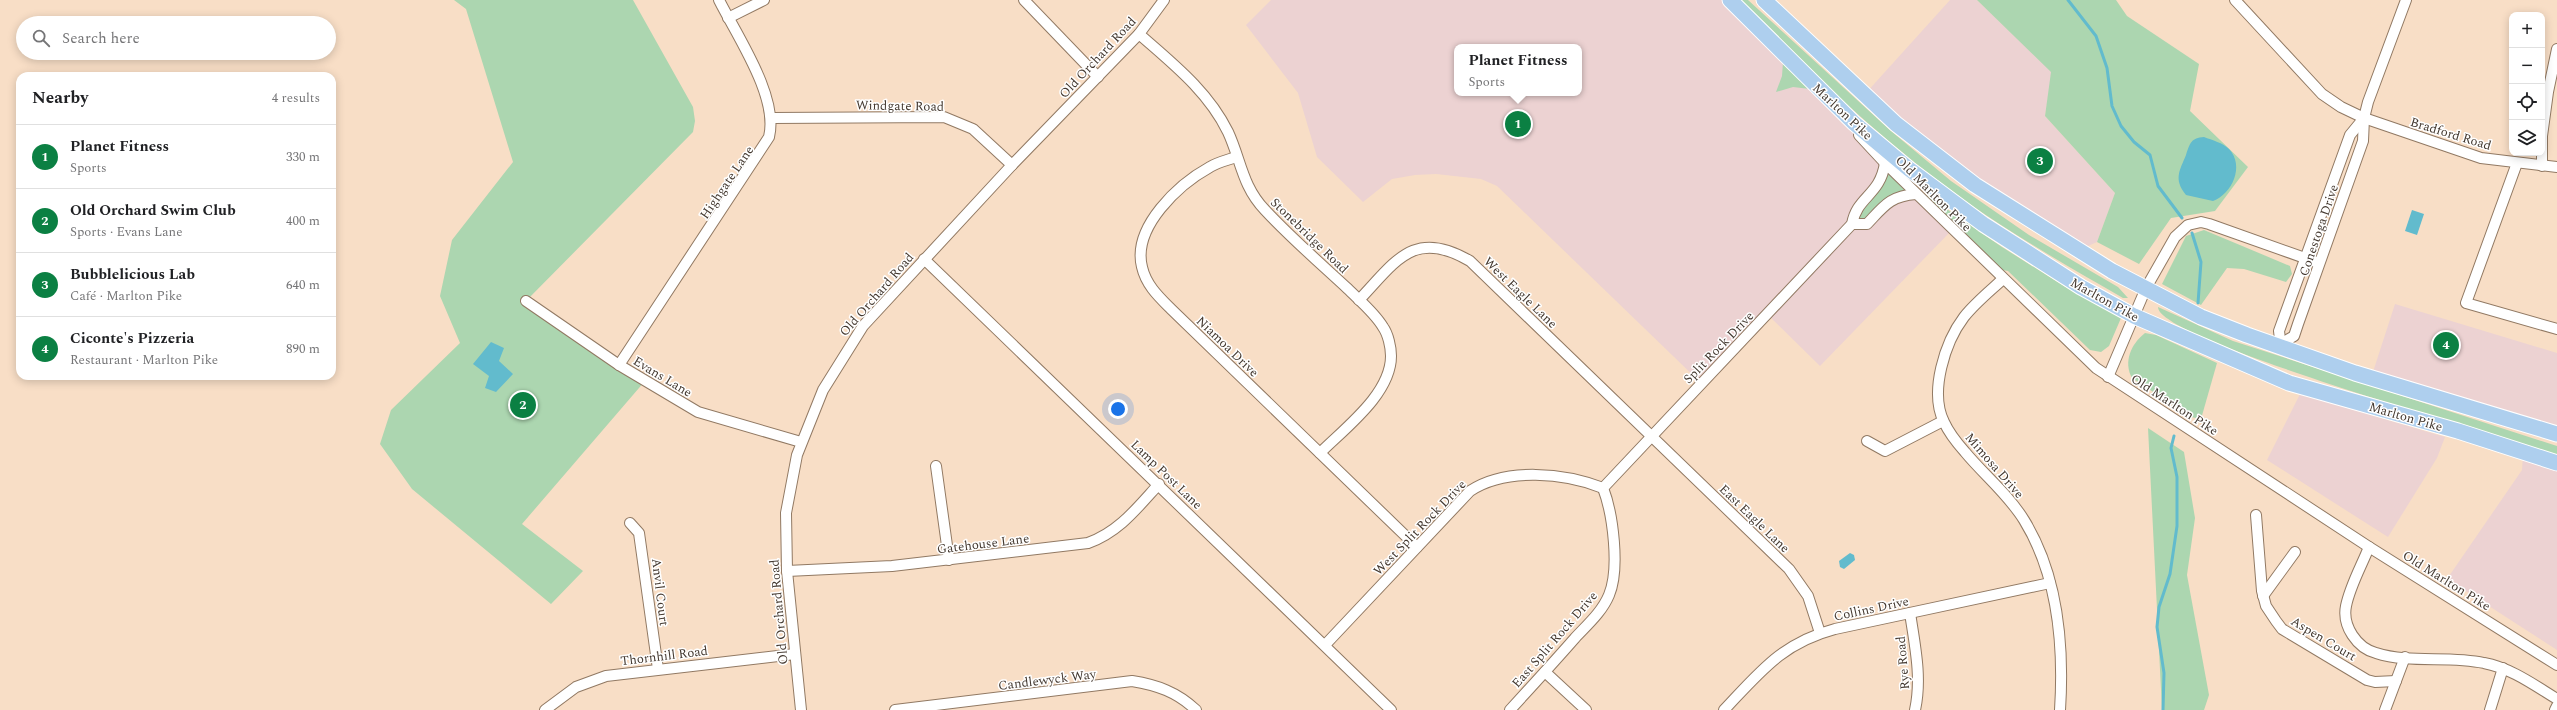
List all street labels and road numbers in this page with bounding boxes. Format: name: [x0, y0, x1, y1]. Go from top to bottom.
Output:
street label: Old Orchard Road: [1054, 12, 1141, 103]
street label: Marlton Pike: [1808, 79, 1877, 145]
street label: Windgate Road: [856, 95, 944, 117]
street label: Bradford Road: [2408, 112, 2494, 156]
street label: Highgate Lane: [695, 142, 759, 223]
street label: Old Marlton Pike: [1891, 151, 1976, 236]
street label: Conestoga Drive: [2294, 182, 2344, 279]
street label: Stonebridge Road: [1266, 193, 1353, 278]
street label: Old Orchard Road: [835, 248, 919, 341]
street label: West Eagle Lane: [1479, 252, 1562, 333]
street label: Marlton Pike: [2066, 273, 2143, 327]
street label: Split Rock Drive: [1679, 307, 1759, 389]
street label: Niamoa Drive: [1191, 312, 1263, 382]
street label: Evans Lane: [629, 351, 696, 402]
street label: Old Marlton Pike: [2127, 369, 2222, 441]
street label: Marlton Pike: [2366, 397, 2445, 437]
street label: Mimosa Drive: [1960, 428, 2029, 503]
street label: Lamp Post Lane: [1126, 435, 1207, 514]
street label: West Split Rock Drive: [1369, 475, 1471, 580]
street label: East Eagle Lane: [1714, 480, 1794, 558]
street label: Gatehouse Lane: [936, 528, 1030, 560]
street label: Old Marlton Pike: [2398, 546, 2494, 616]
street label: Anvil Court: [646, 557, 674, 628]
street label: Old Orchard Road: [764, 558, 794, 665]
street label: East Split Rock Drive: [1507, 587, 1602, 692]
street label: Collins Drive: [1832, 591, 1911, 627]
street label: Aspen Court: [2287, 611, 2360, 667]
street label: Rye Road: [1891, 635, 1915, 691]
street label: Thornhill Road: [619, 641, 709, 671]
street label: Candlewyck Way: [997, 664, 1098, 696]

